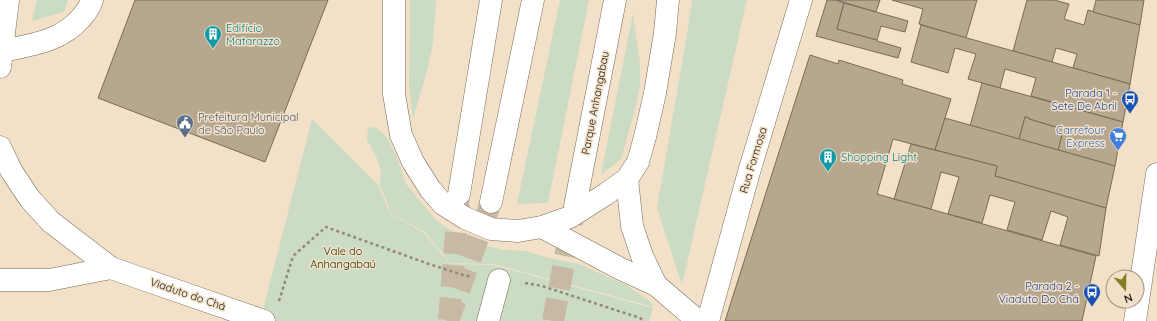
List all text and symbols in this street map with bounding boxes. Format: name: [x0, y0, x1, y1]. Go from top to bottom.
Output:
place label: Edifício Matarazzo: [226, 21, 280, 48]
building icon: Edifício Matarazzo: [203, 24, 223, 49]
street label: Parque Anhangabau: [578, 50, 612, 156]
place label: Parada 1 - Sete De Abril: [1052, 86, 1117, 113]
bus stop icon: Parada 1 - Sete De Abril: [1120, 89, 1140, 114]
place label: Prefeitura Municipal de São Paulo: [198, 110, 299, 137]
public building icon: Prefeitura Municipal de São Paulo: [175, 113, 195, 138]
place label: Carrefour Express: [1056, 123, 1106, 150]
street label: Rua Formosa: [736, 125, 770, 195]
supermarket icon: Carrefour Express: [1108, 126, 1128, 151]
building icon: Shopping Light: [818, 147, 838, 172]
place label: Shopping Light: [841, 150, 917, 164]
park label: Vale do Anhangabaú: [310, 244, 376, 271]
north arrow: [1105, 269, 1145, 309]
street label: Viaduto do Chá: [148, 274, 228, 314]
place label: Parada 2 - Viaduto Do Chá: [999, 279, 1079, 306]
bus stop icon: Parada 2 - Viaduto Do Chá: [1082, 282, 1102, 307]
text: N: [1122, 290, 1135, 306]

